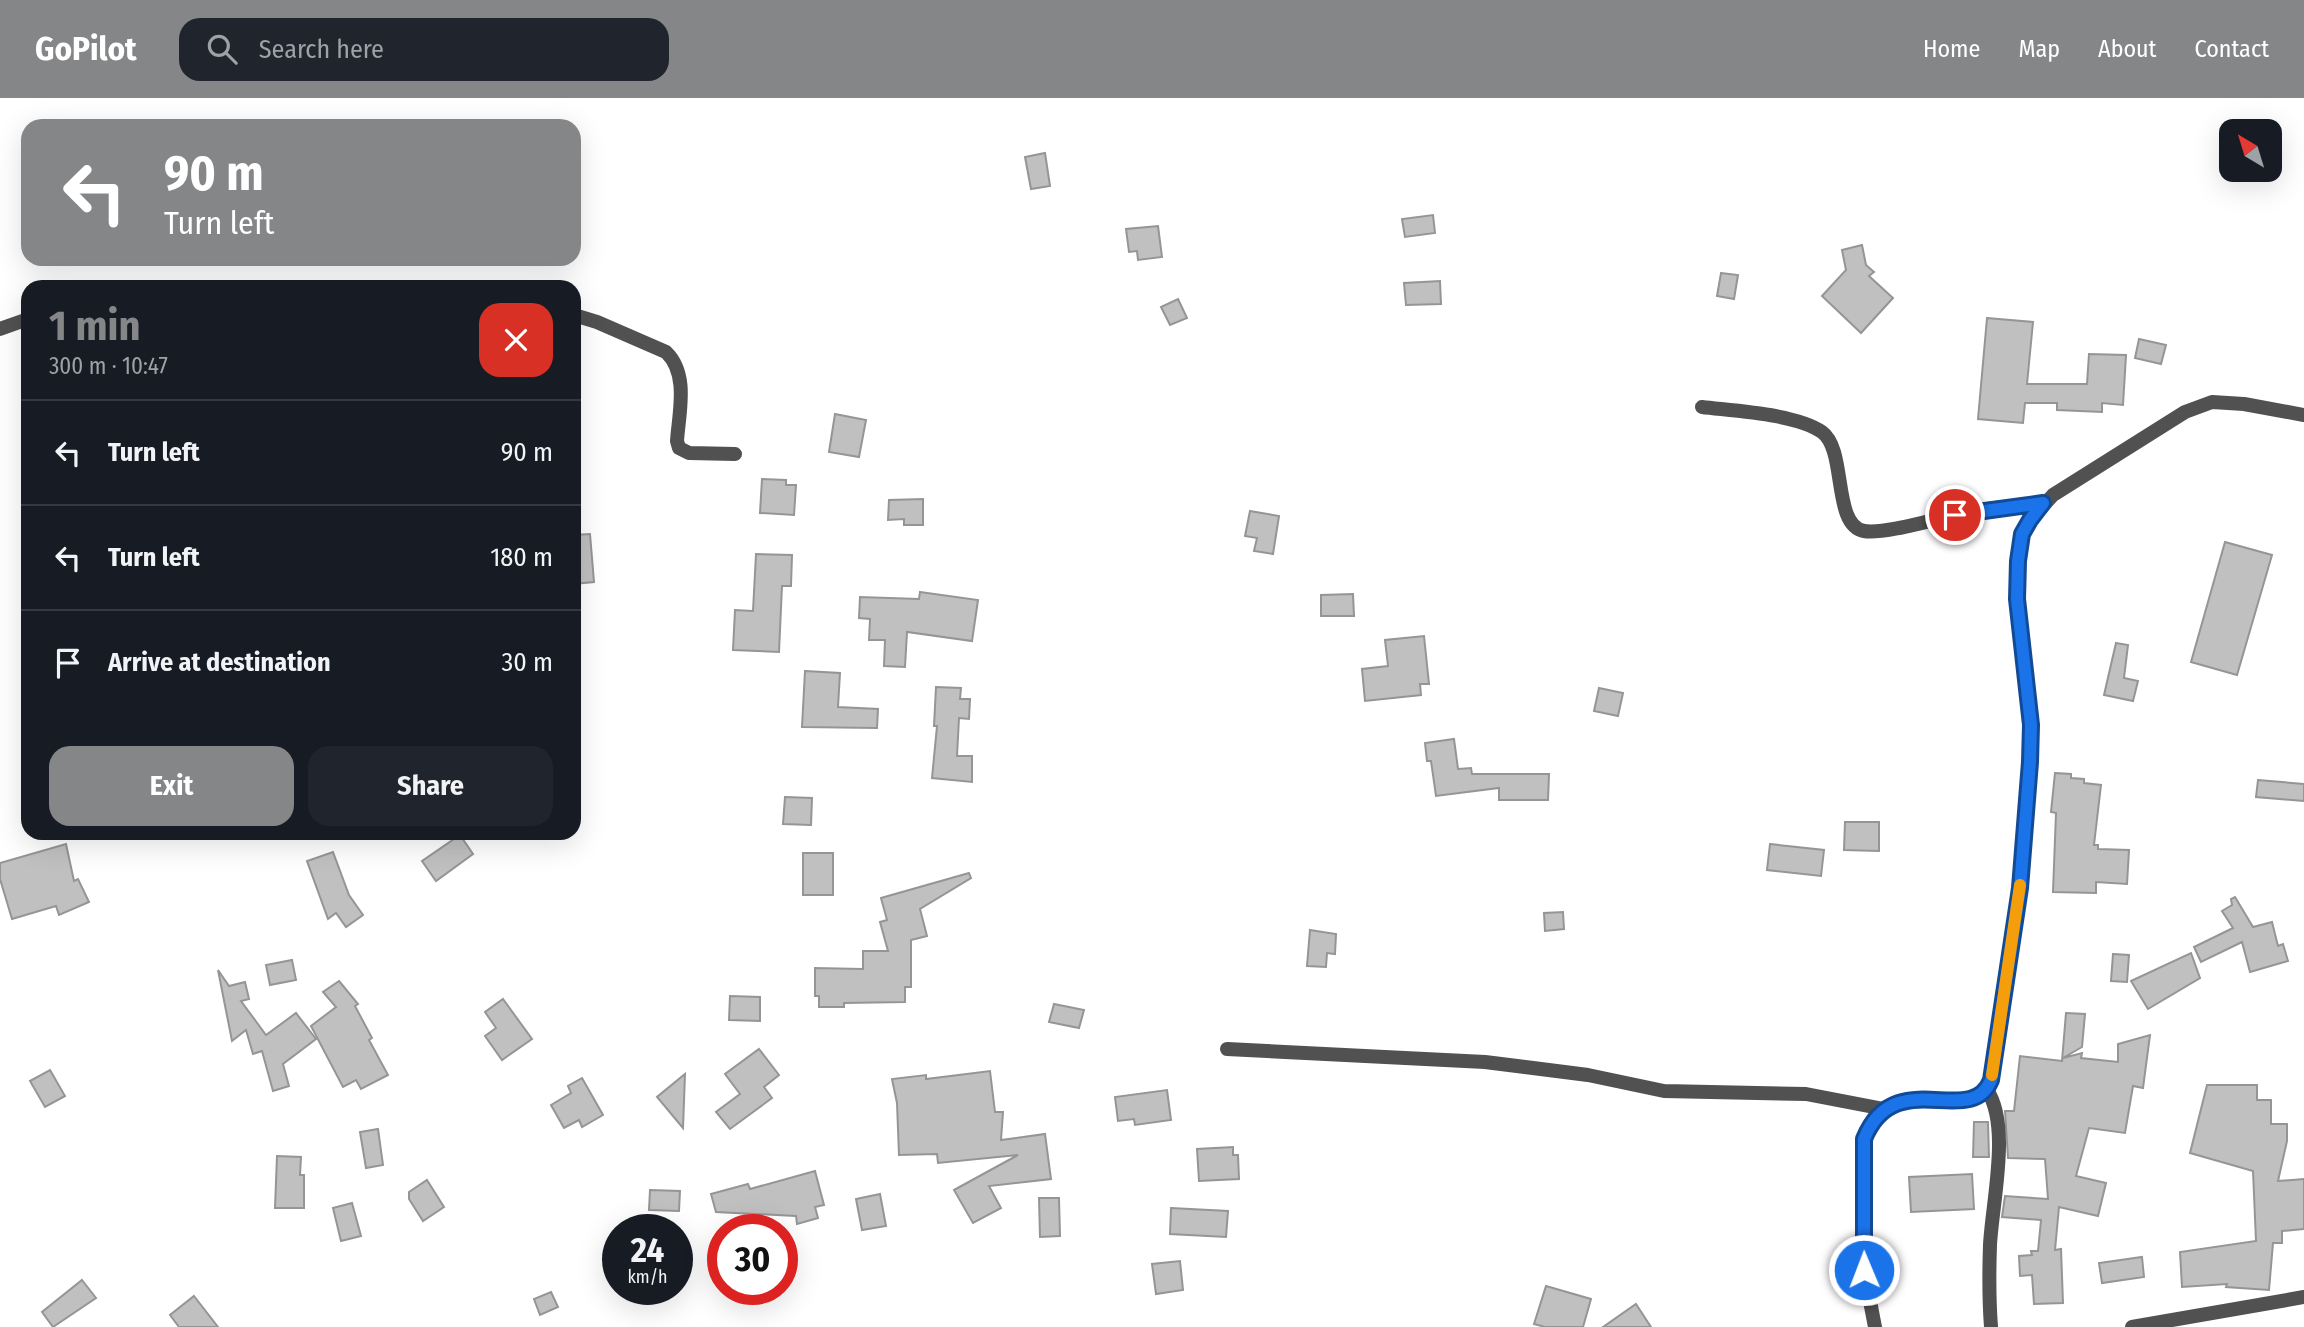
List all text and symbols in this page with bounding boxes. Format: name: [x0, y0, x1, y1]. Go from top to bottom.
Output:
search box: [179, 18, 669, 81]
text: GoPilot: [35, 29, 137, 69]
icon: search: [203, 30, 241, 68]
text: Search here: [259, 34, 384, 65]
text: Home: [1923, 35, 1980, 63]
text: Map: [2018, 35, 2060, 63]
text: About: [2098, 35, 2156, 63]
text: Contact: [2194, 35, 2269, 63]
north arrow: [2219, 119, 2282, 182]
map controls: [2219, 119, 2282, 182]
text: 90 m: [164, 144, 264, 203]
icon: left: [49, 147, 140, 238]
text: Turn left: [164, 204, 274, 242]
text: 1 min: [49, 301, 140, 351]
button: close: [479, 303, 553, 377]
text: 300 m · 10:47: [49, 352, 168, 380]
icon: left: [49, 434, 87, 472]
text: Turn left: [108, 437, 200, 468]
text: 90 m: [501, 437, 553, 468]
pin: [1925, 485, 1985, 545]
icon: arrive: [1936, 496, 1974, 534]
icon: left: [49, 539, 87, 577]
text: Turn left: [108, 542, 200, 573]
text: 180 m: [490, 542, 553, 573]
icon: arrive: [49, 644, 87, 682]
text: Arrive at destination: [108, 647, 331, 678]
text: 30 m: [502, 647, 553, 678]
button: Exit: [49, 746, 294, 826]
button: Share: [308, 746, 553, 826]
speed limit sign: 30: [707, 1214, 798, 1305]
text: 24: [631, 1229, 664, 1271]
position arrow: [1827, 1233, 1901, 1307]
text: km/h: [627, 1266, 668, 1288]

